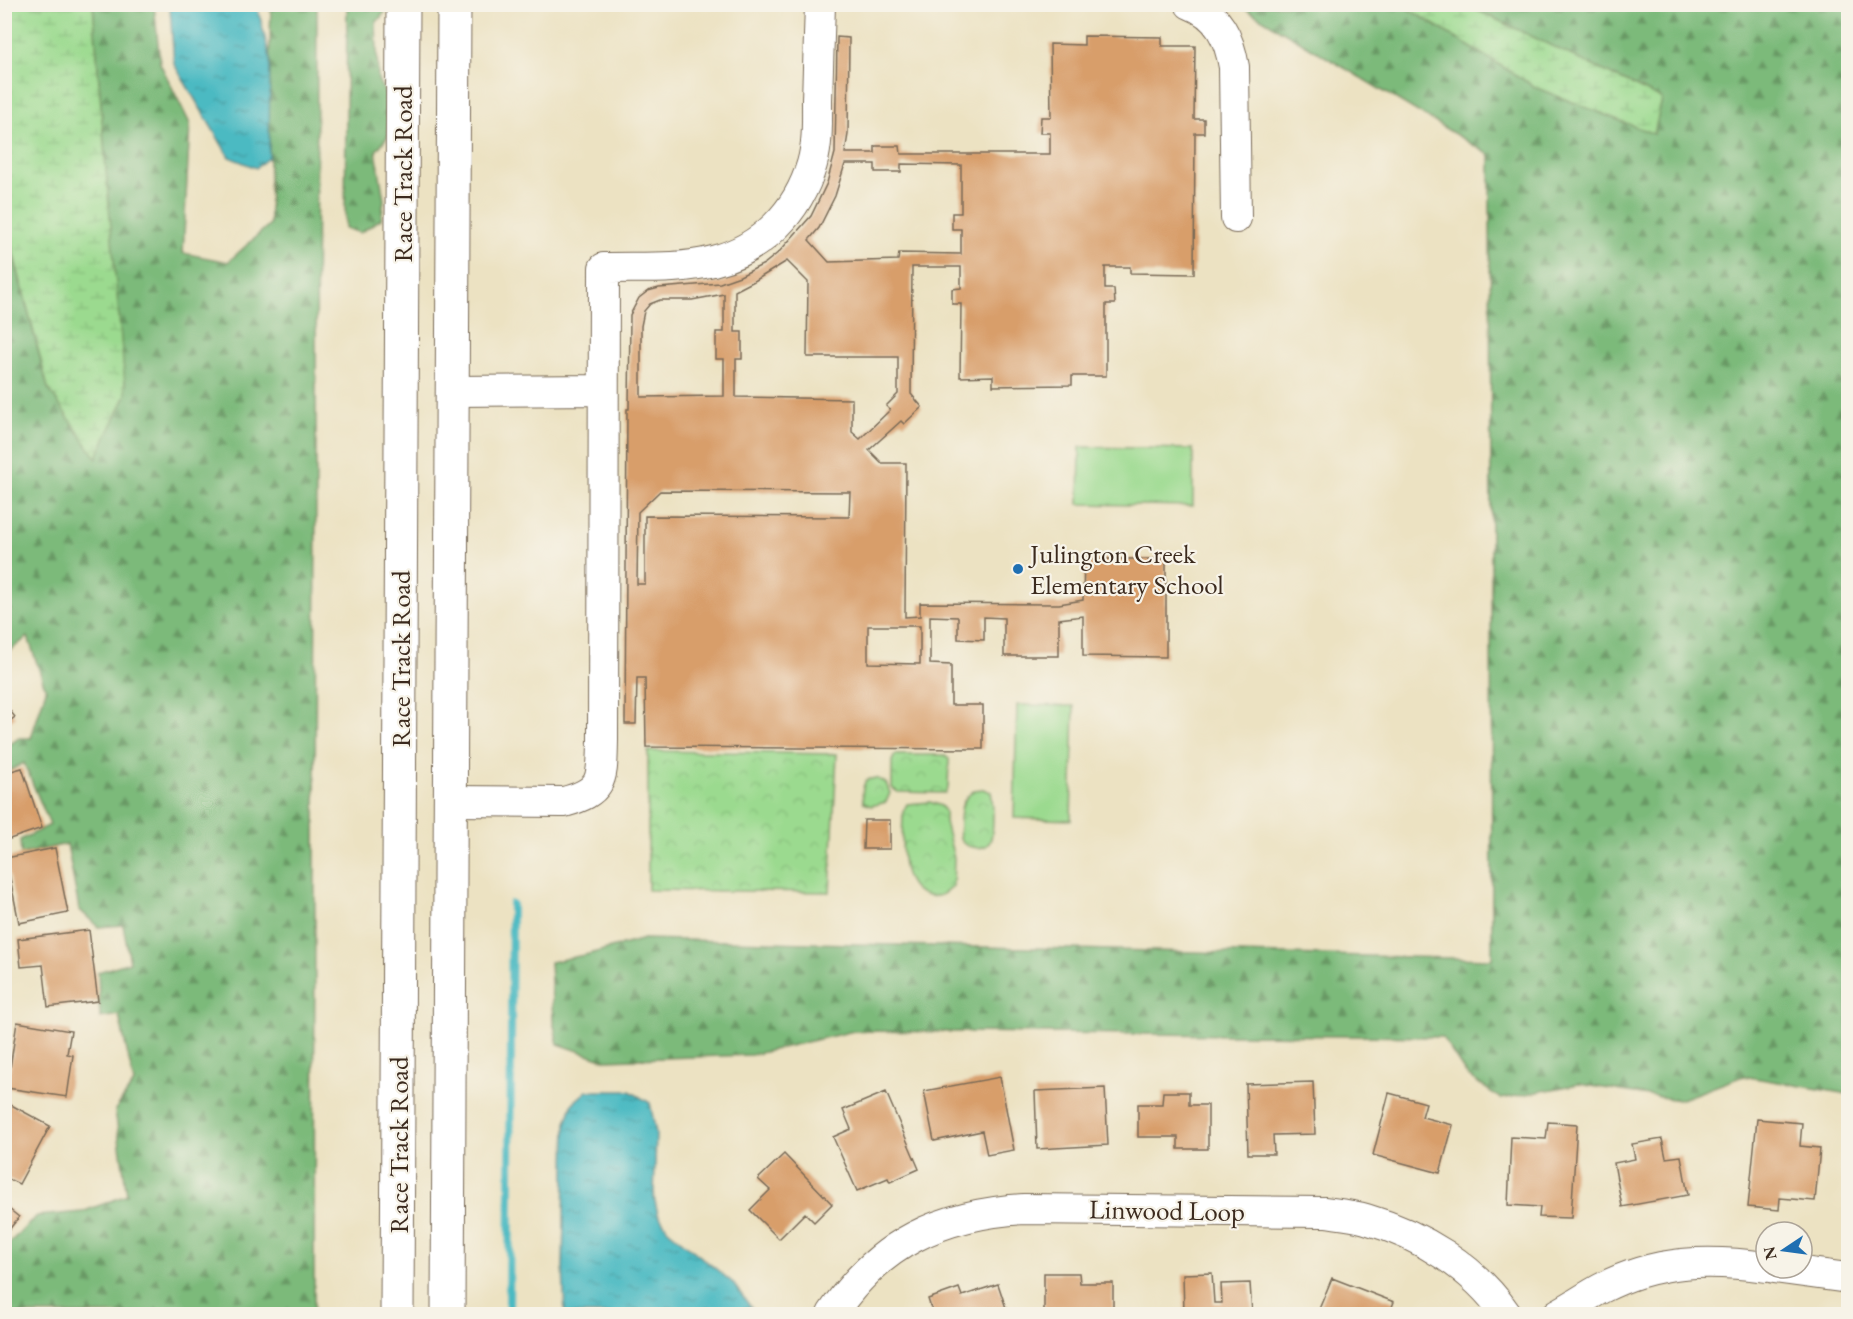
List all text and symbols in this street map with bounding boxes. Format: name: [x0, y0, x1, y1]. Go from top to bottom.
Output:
street label: Race Track Road: [385, 85, 420, 263]
place label: Julington Creek Elementary School: [1028, 536, 1224, 602]
marker: Julington Creek Elementary School: [1011, 562, 1025, 576]
street label: Race Track Road: [383, 570, 418, 748]
street label: Race Track Road: [381, 1056, 416, 1234]
street label: Linwood Loop: [1089, 1191, 1245, 1229]
north arrow: [1754, 1220, 1814, 1280]
text: N: [1758, 1245, 1782, 1262]

